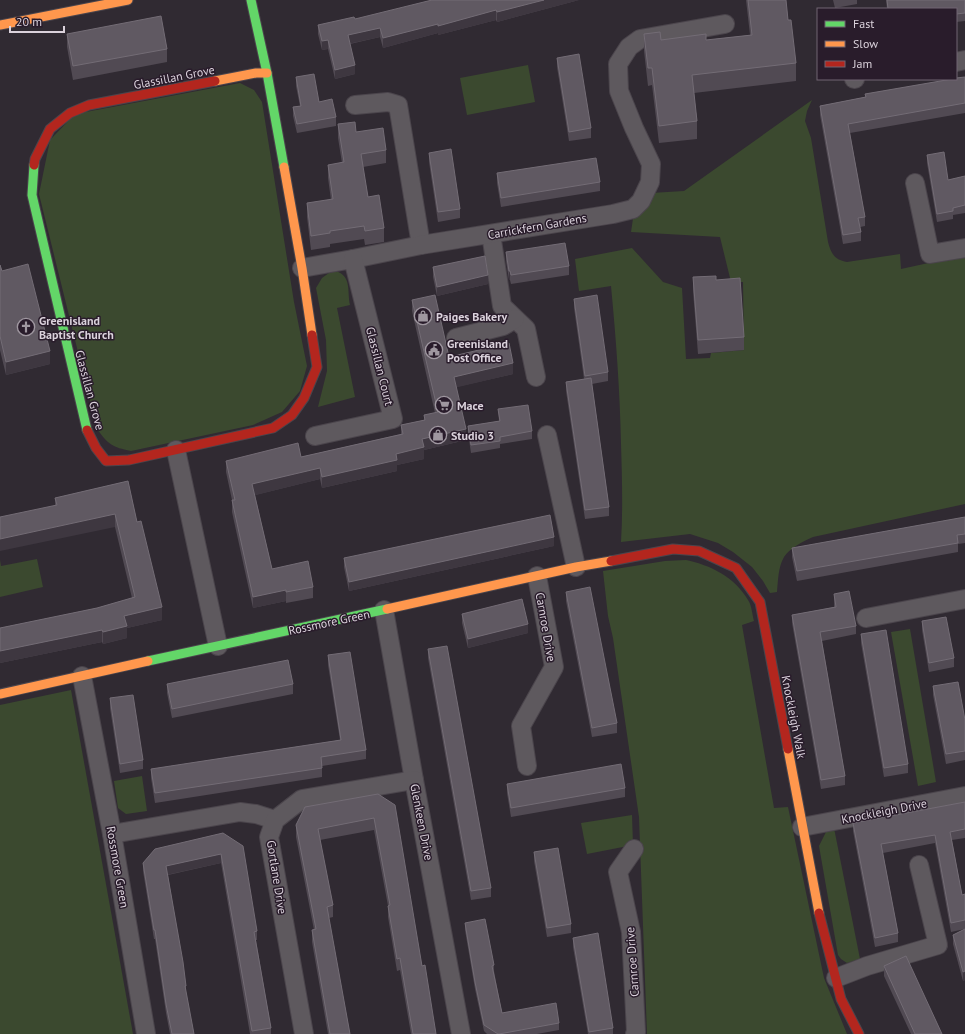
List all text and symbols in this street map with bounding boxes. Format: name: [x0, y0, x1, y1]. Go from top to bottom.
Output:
scale bar: [10, 8, 64, 34]
legend: [817, 8, 957, 80]
text: 20 m: [16, 14, 42, 29]
text: Fast: [853, 16, 874, 31]
text: Slow: [853, 36, 878, 51]
text: Jam: [852, 56, 872, 71]
street label: Glassillan Grove: [132, 62, 216, 92]
street label: Carrickfern Gardens: [486, 210, 588, 242]
shop icon: Paiges Bakery: [413, 306, 433, 326]
place label: Paiges Bakery: [436, 309, 507, 324]
place label: Greenisland Baptist Church: [39, 313, 114, 342]
church icon: Greenisland Baptist Church: [16, 317, 36, 337]
street label: Glassillan Court: [363, 325, 397, 407]
place label: Greenisland Post Office: [447, 336, 508, 365]
public building icon: Greenisland Post Office: [424, 340, 444, 360]
street label: Glassillan Grove: [72, 348, 108, 432]
supermarket icon: Mace: [434, 395, 454, 415]
place label: Mace: [457, 398, 484, 413]
shop icon: Studio 3: [428, 425, 448, 445]
place label: Studio 3: [451, 428, 494, 443]
street label: Carnroe Drive: [533, 591, 559, 663]
street label: Rossmore Green: [287, 606, 371, 638]
street label: Knockleigh Walk: [779, 674, 809, 760]
street label: Glenkeen Drive: [407, 782, 437, 862]
street label: Knockleigh Drive: [840, 795, 928, 827]
street label: Rossmore Green: [103, 825, 133, 909]
street label: Gortlane Drive: [264, 839, 290, 915]
street label: Carnroe Drive: [622, 927, 642, 997]

